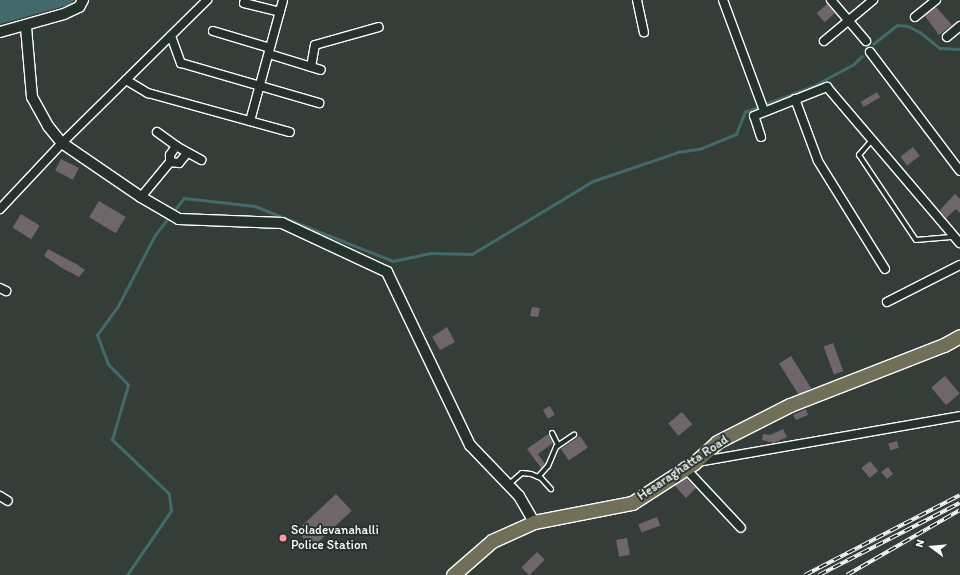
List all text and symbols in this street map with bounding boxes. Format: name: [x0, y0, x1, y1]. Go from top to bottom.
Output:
street label: Hesaraghatta Road: [635, 432, 731, 504]
place label: Soladevanahalli Police Station: [291, 523, 379, 554]
north arrow: [912, 527, 952, 567]
marker: Soladevanahalli Police Station: [278, 533, 288, 543]
text: N: [913, 538, 927, 549]

